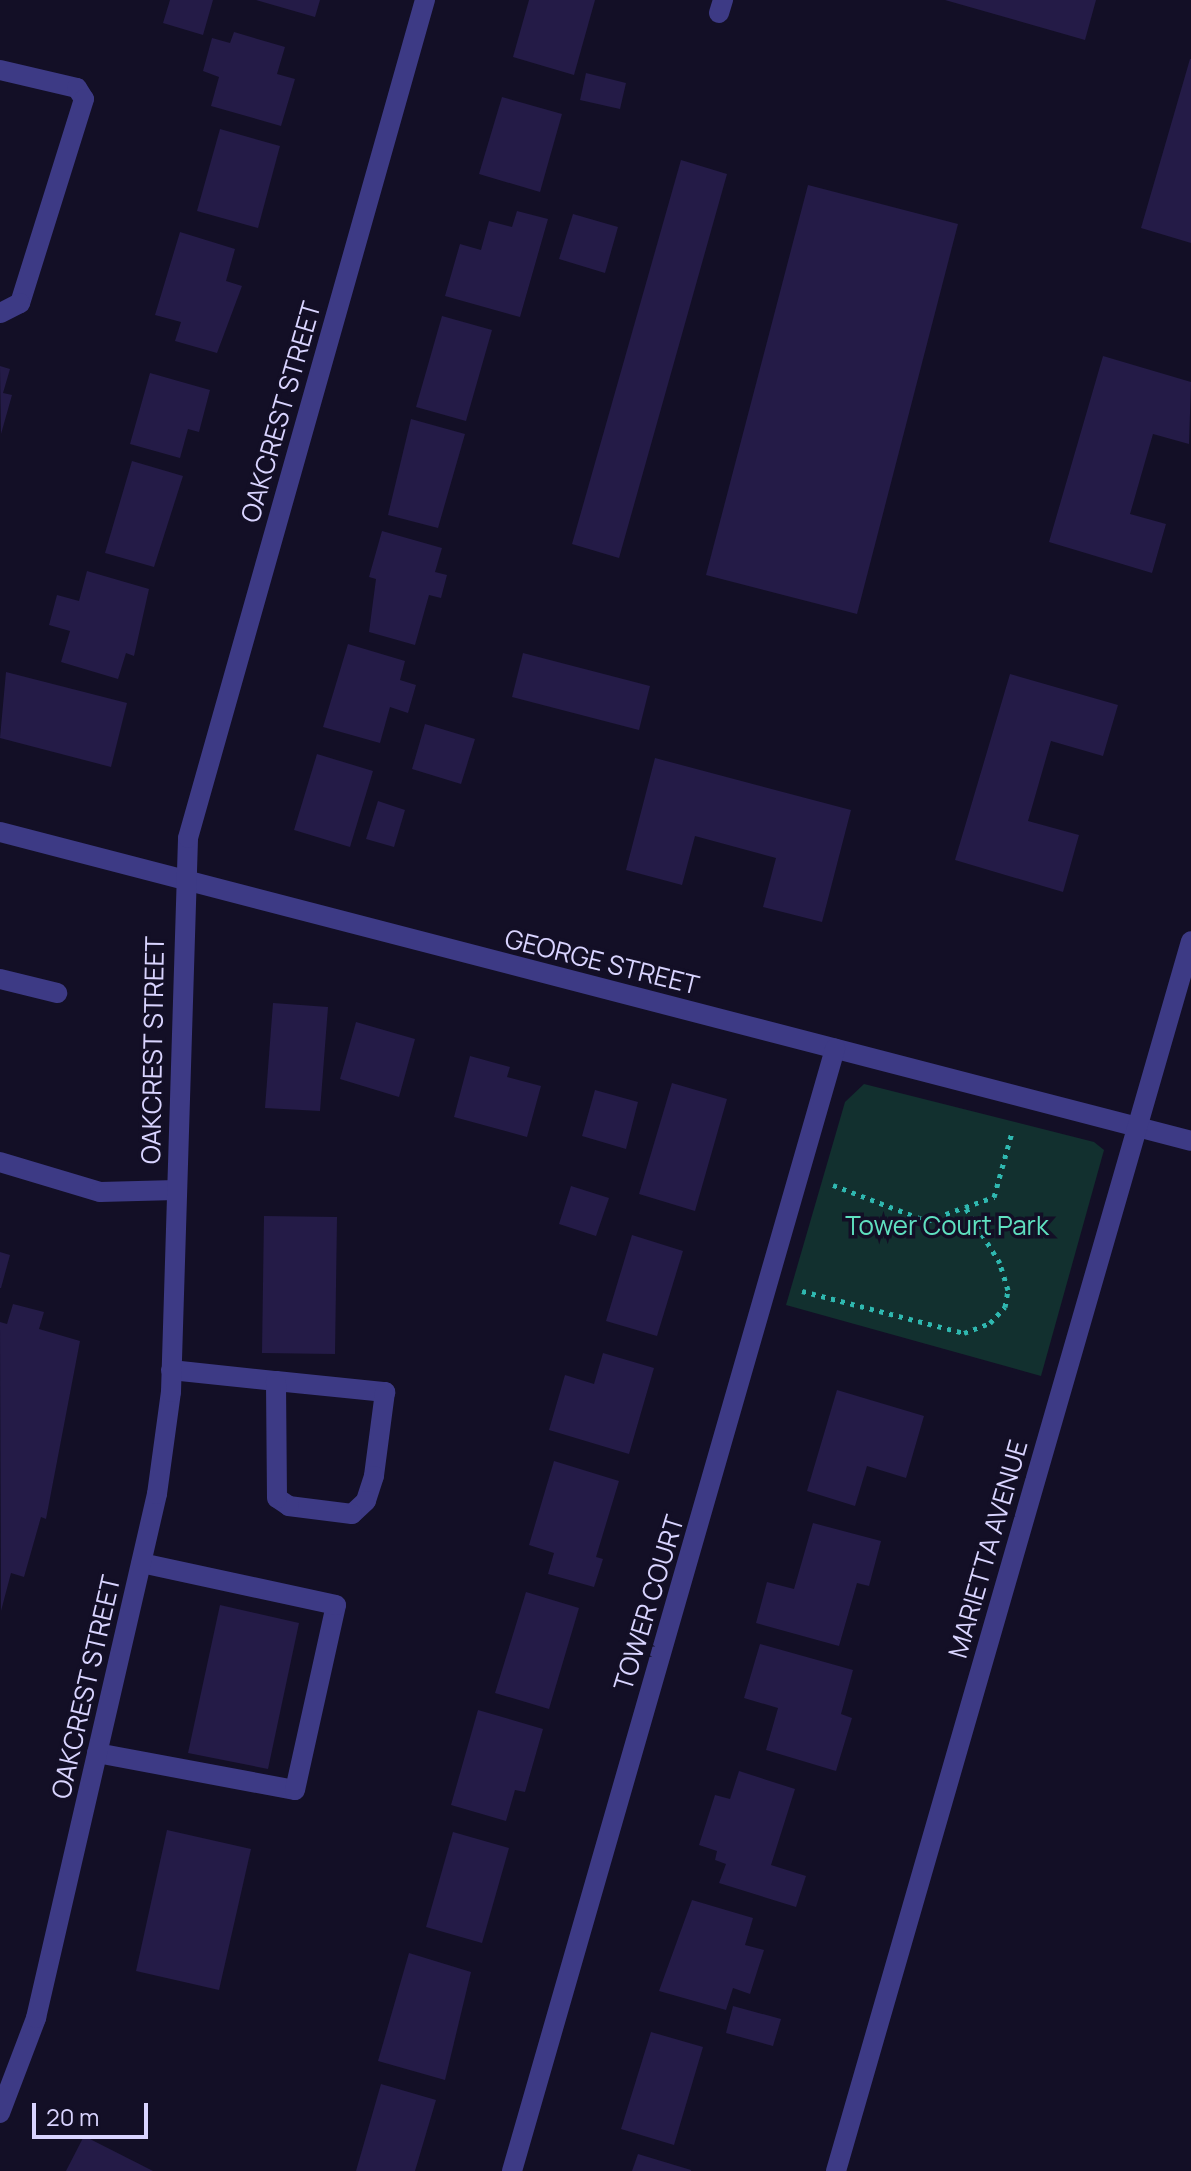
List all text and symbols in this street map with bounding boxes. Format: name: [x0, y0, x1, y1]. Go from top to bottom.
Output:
street label: OAKCREST STREET: [234, 298, 328, 526]
street label: GEORGE STREET: [502, 923, 702, 1001]
street label: OAKCREST STREET: [135, 935, 171, 1165]
park label: Tower Court Park: [845, 1210, 1049, 1242]
street label: MARIETTA AVENUE: [942, 1436, 1034, 1662]
street label: TOWER COURT: [607, 1511, 691, 1695]
street label: OAKCREST STREET: [45, 1572, 127, 1802]
scale bar: [36, 2087, 152, 2137]
text: 20 m: [46, 2100, 99, 2133]

